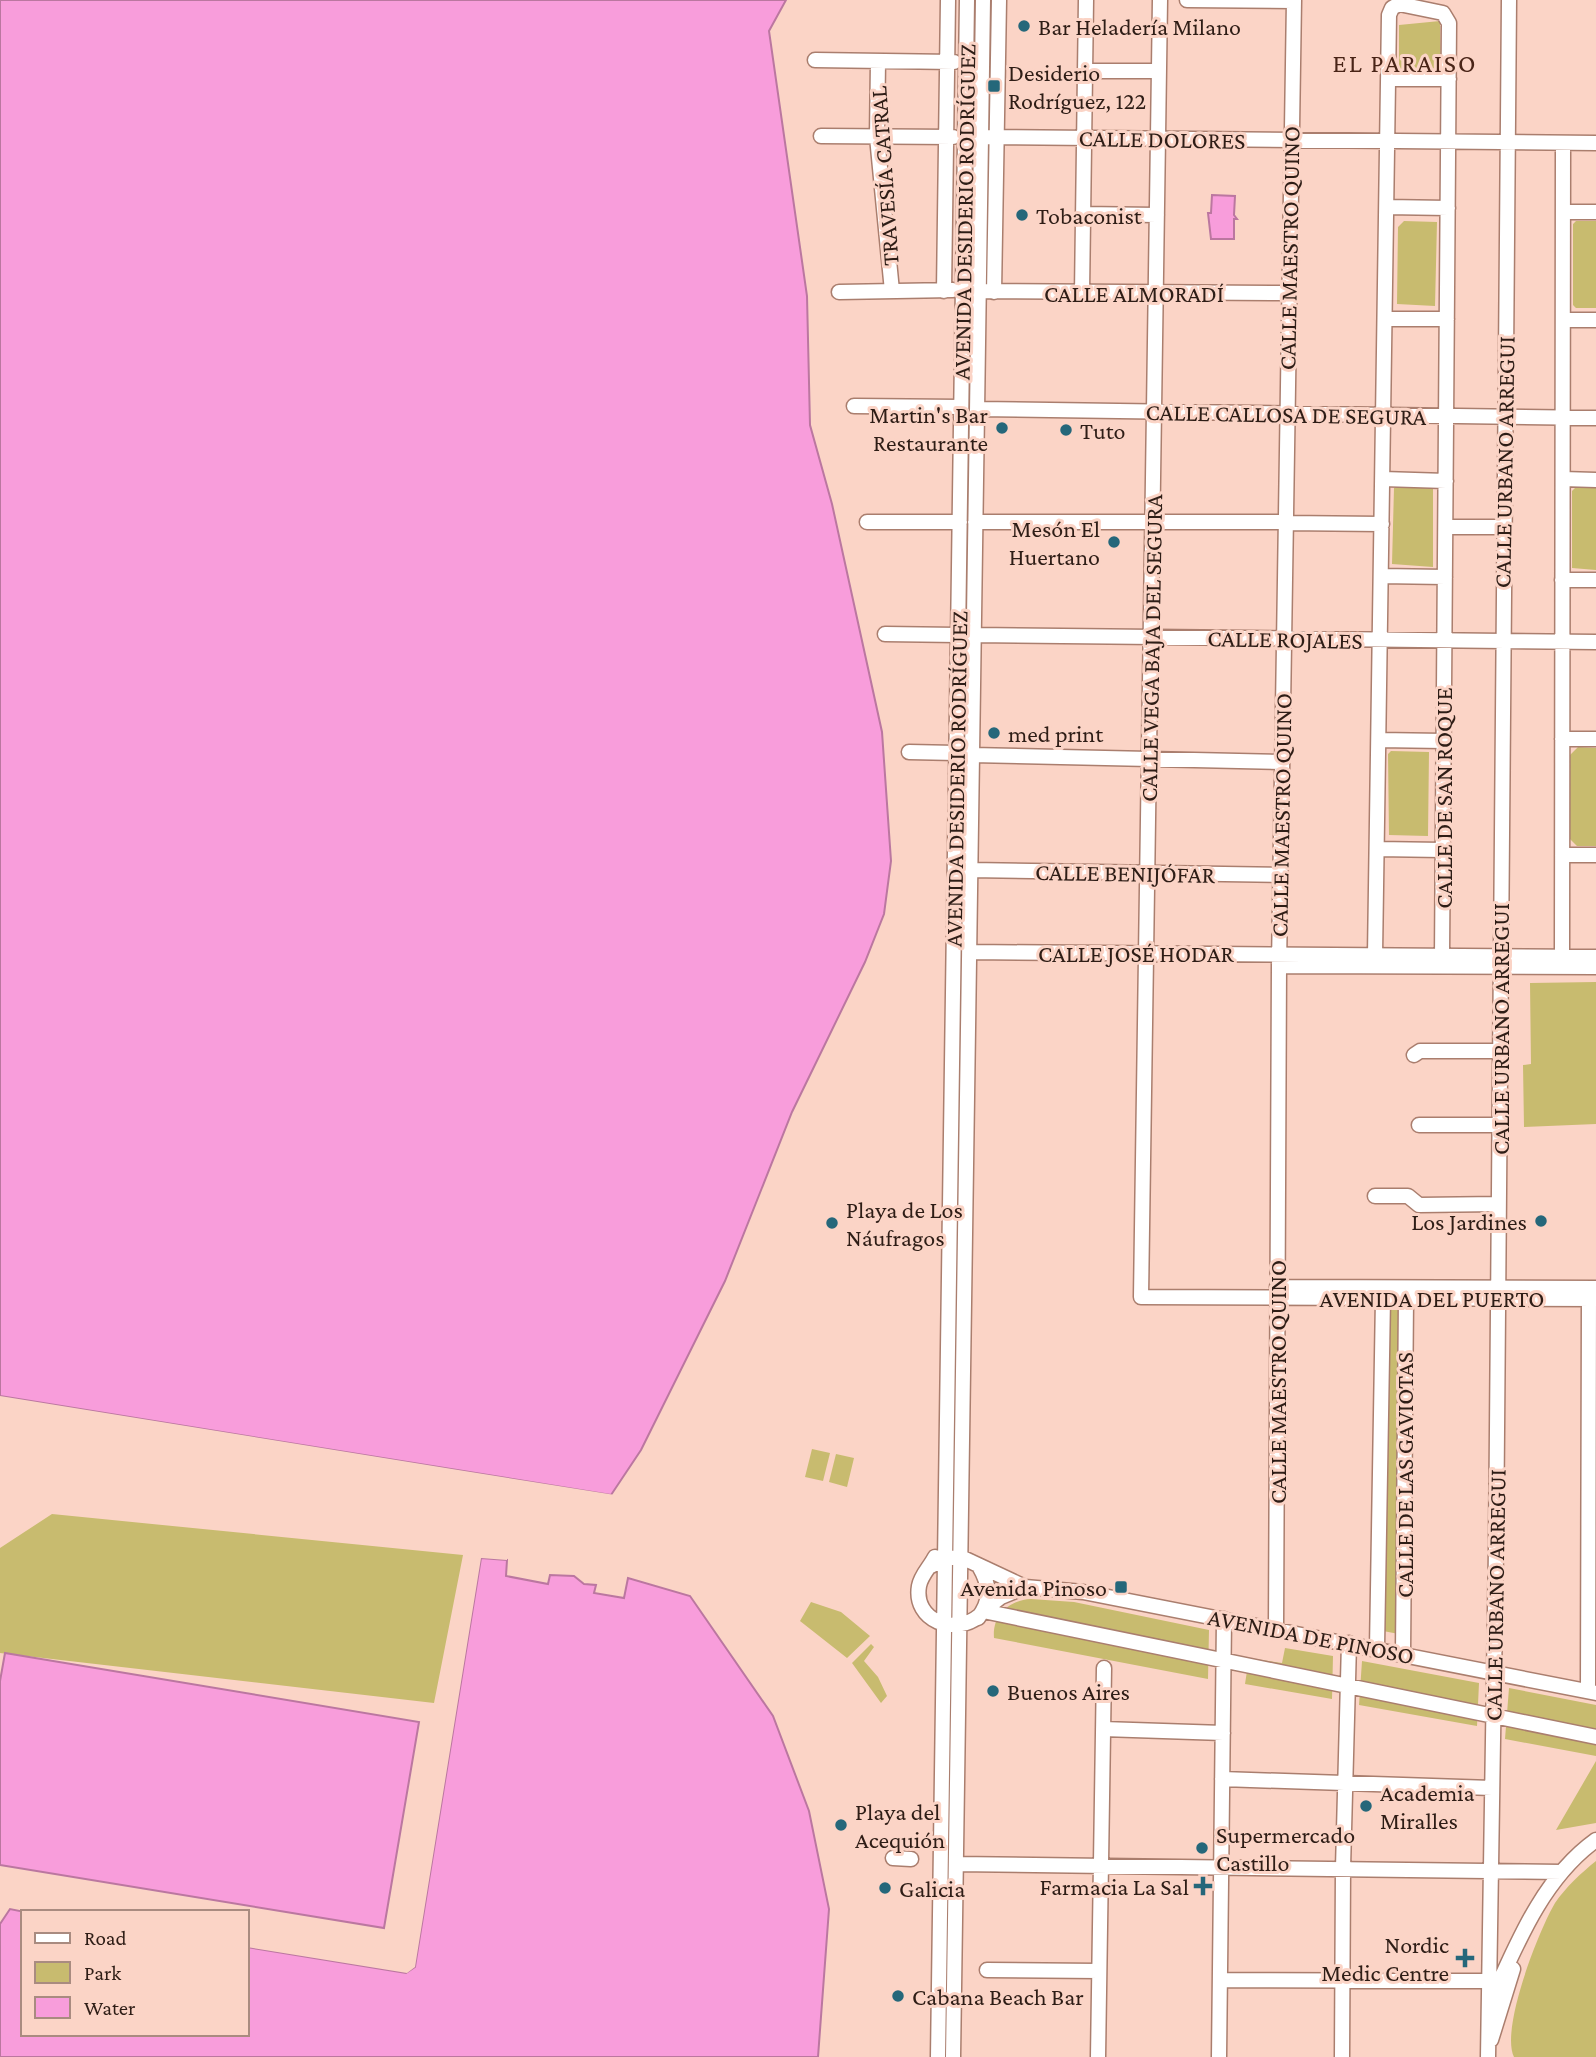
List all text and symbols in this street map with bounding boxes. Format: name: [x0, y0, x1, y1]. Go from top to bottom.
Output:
place label: Bar Heladería Milano: [1038, 13, 1241, 40]
marker: Bar Heladería Milano: [1016, 18, 1032, 34]
street label: AVENIDA DESIDERIO RODRÍGUEZ: [948, 44, 980, 380]
district label: EL PARAISO: [1333, 49, 1477, 78]
place label: Desiderio Rodríguez, 122: [1008, 59, 1146, 114]
marker: Desiderio Rodríguez, 122: [986, 78, 1002, 94]
street label: TRAVESÍA CATRAL: [864, 85, 904, 267]
street label: CALLE DOLORES: [1078, 124, 1246, 154]
street label: CALLE MAESTRO QUINO: [1273, 126, 1305, 370]
place label: Tobaconist: [1036, 202, 1143, 229]
marker: Tobaconist: [1014, 207, 1030, 223]
street label: CALLE ALMORADÍ: [1044, 280, 1224, 307]
street label: CALLE URBANO ARREGUI: [1488, 336, 1520, 588]
street label: CALLE CALLOSA DE SEGURA: [1146, 398, 1427, 430]
place label: Martin's Bar Restaurante: [869, 401, 988, 456]
place label: Tuto: [1080, 417, 1125, 444]
marker: Martin's Bar Restaurante: [994, 420, 1010, 436]
marker: Tuto: [1058, 422, 1074, 438]
street label: CALLE VEGA BAJA DEL SEGURA: [1135, 494, 1167, 802]
place label: Mesón El Huertano: [1009, 515, 1100, 570]
marker: Mesón El Huertano: [1106, 534, 1122, 550]
street label: AVENIDA DESIDERIO RODRÍGUEZ: [940, 611, 972, 947]
street label: CALLE ROJALES: [1207, 624, 1363, 654]
street label: CALLE DE SAN ROQUE: [1430, 687, 1457, 909]
street label: CALLE MAESTRO QUINO: [1265, 693, 1297, 937]
place label: med print: [1008, 720, 1104, 747]
marker: med print: [986, 725, 1002, 741]
street label: CALLE BENIJÓFAR: [1035, 858, 1216, 888]
street label: CALLE URBANO ARREGUI: [1487, 903, 1514, 1155]
street label: CALLE JOSÉ HODAR: [1038, 940, 1235, 967]
place label: Playa de Los Náufragos: [846, 1196, 963, 1251]
place label: Los Jardines: [1411, 1208, 1527, 1235]
marker: Los Jardines: [1533, 1213, 1549, 1229]
marker: Playa de Los Náufragos: [824, 1215, 840, 1231]
street label: CALLE MAESTRO QUINO: [1264, 1260, 1291, 1504]
street label: AVENIDA DEL PUERTO: [1320, 1285, 1544, 1312]
street label: CALLE DE LAS GAVIOTAS: [1391, 1352, 1418, 1598]
street label: CALLE URBANO ARREGUI: [1479, 1469, 1511, 1721]
place label: Avenida Pinoso: [961, 1574, 1107, 1601]
marker: Avenida Pinoso: [1113, 1579, 1129, 1595]
street label: AVENIDA DE PINOSO: [1206, 1603, 1416, 1669]
place label: Buenos Aires: [1007, 1678, 1130, 1705]
marker: Buenos Aires: [985, 1683, 1001, 1699]
place label: Academia Miralles: [1380, 1779, 1475, 1834]
place label: Playa del Acequión: [855, 1798, 945, 1853]
marker: Academia Miralles: [1358, 1798, 1374, 1814]
marker: Playa del Acequión: [833, 1817, 849, 1833]
place label: Supermercado Castillo: [1216, 1821, 1355, 1876]
marker: Supermercado Castillo: [1194, 1840, 1210, 1856]
place label: Farmacia La Sal: [1040, 1873, 1189, 1900]
place label: Galicia: [899, 1875, 965, 1902]
marker: Farmacia La Sal: [1195, 1878, 1211, 1894]
marker: Galicia: [877, 1880, 893, 1896]
legend: [21, 1910, 248, 2036]
text: Road: [84, 1926, 127, 1950]
place label: Nordic Medic Centre: [1321, 1931, 1449, 1986]
marker: Nordic Medic Centre: [1455, 1948, 1475, 1968]
text: Park: [84, 1961, 121, 1985]
place label: Cabana Beach Bar: [912, 1983, 1084, 2010]
marker: Cabana Beach Bar: [890, 1988, 906, 2004]
text: Water: [84, 1996, 136, 2020]

